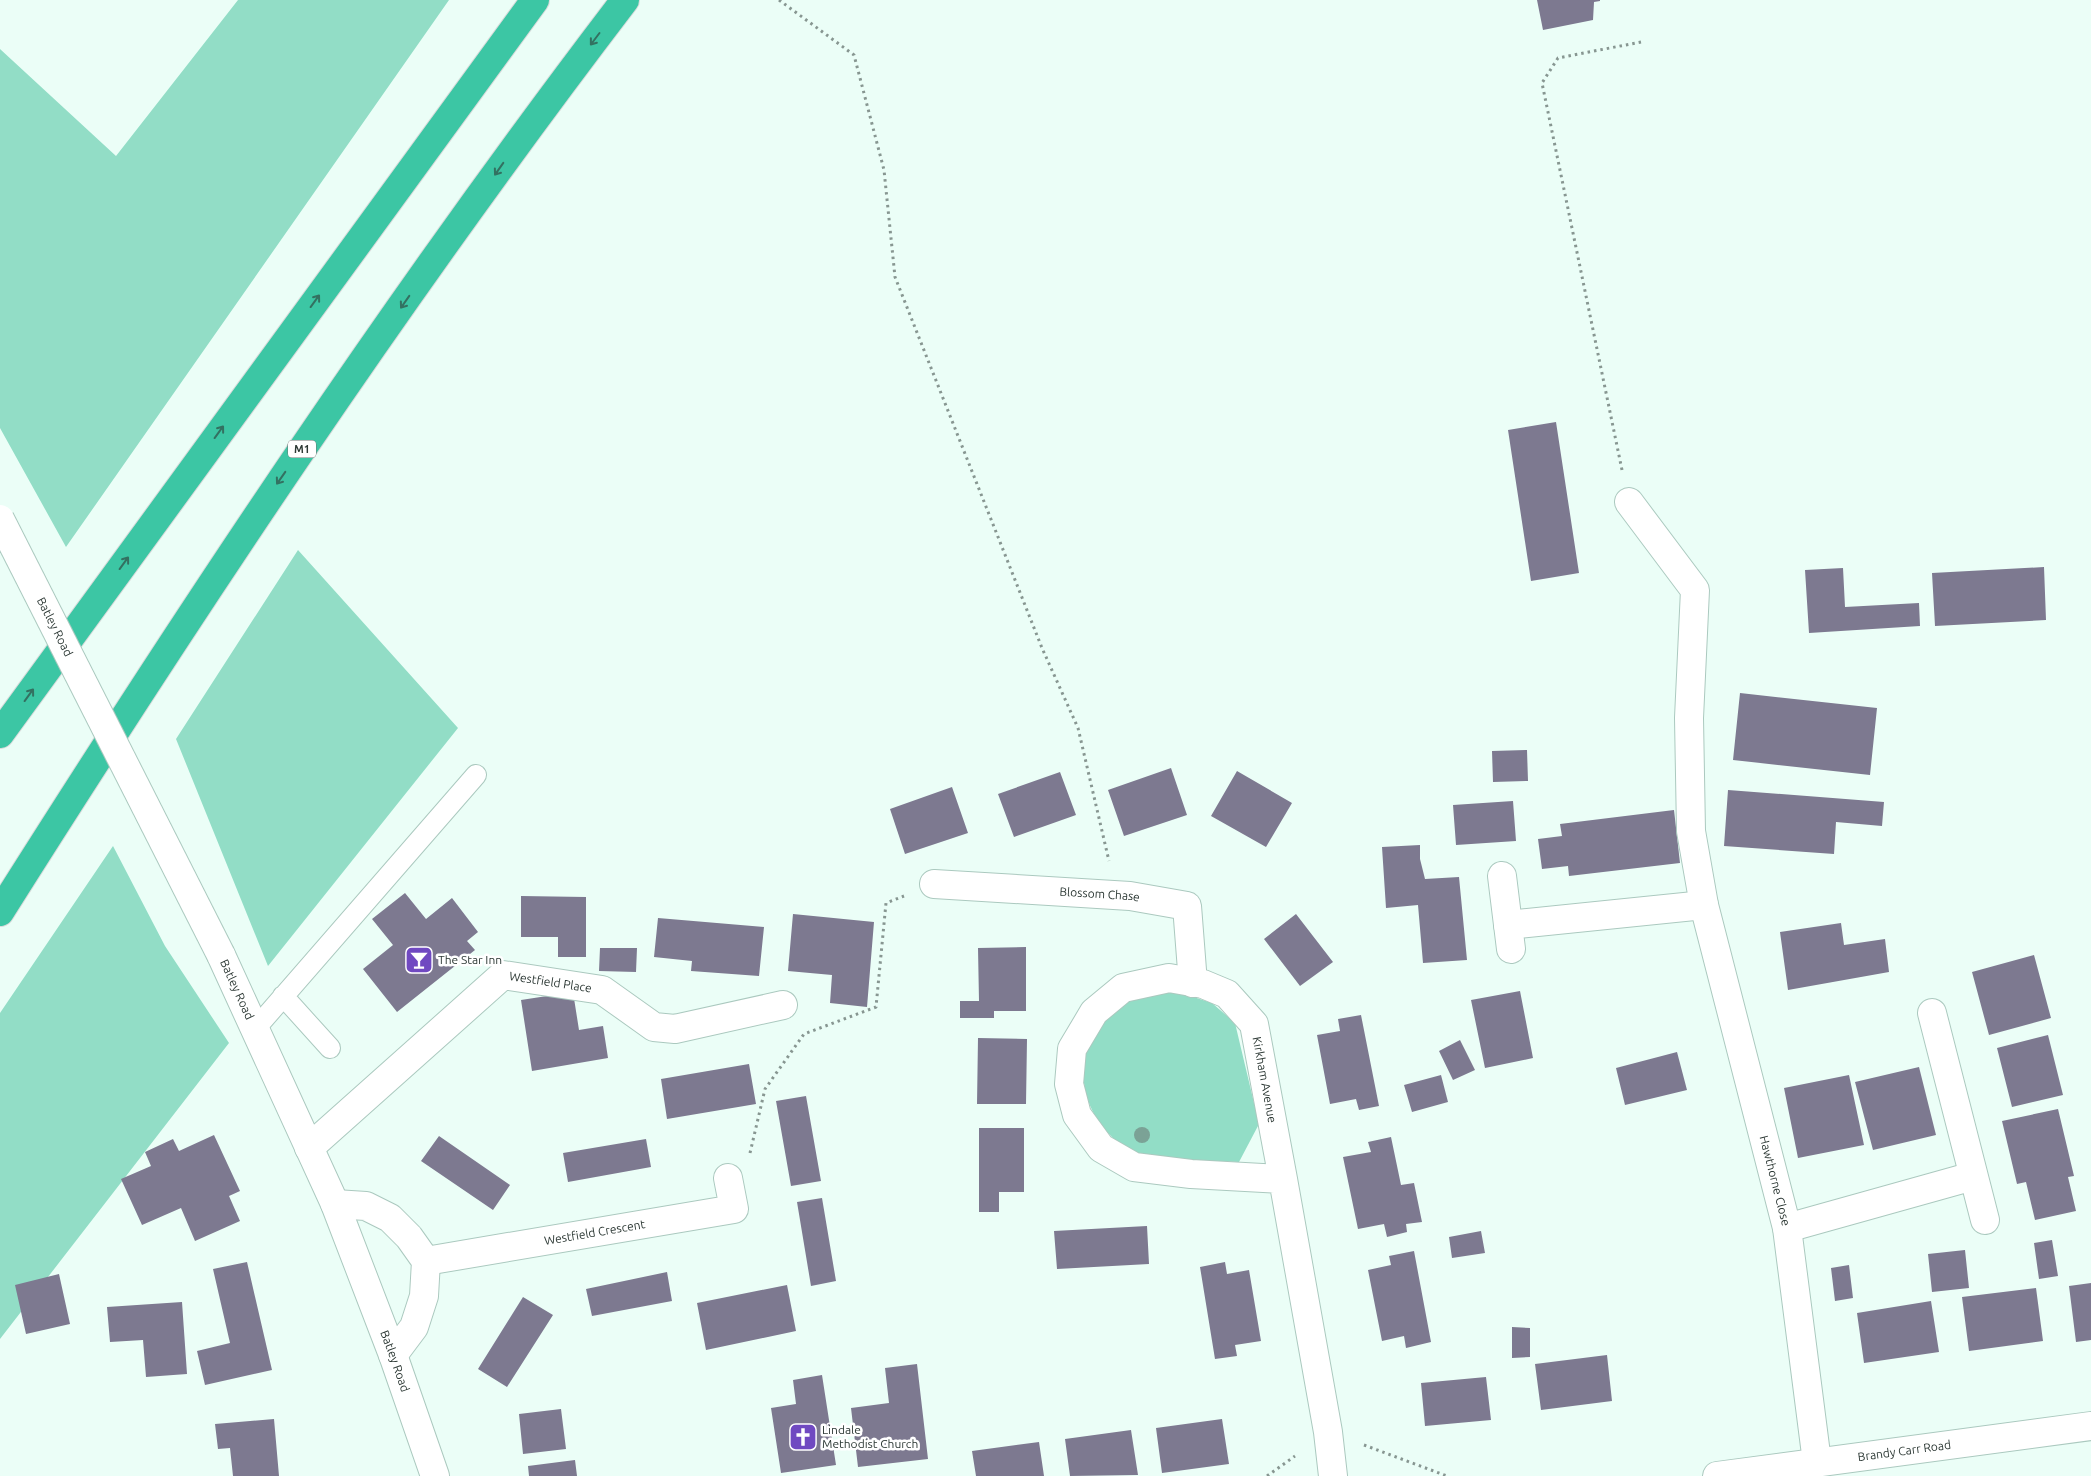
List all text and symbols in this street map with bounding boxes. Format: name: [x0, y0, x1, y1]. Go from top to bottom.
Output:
one-way arrow: [590, 32, 601, 45]
one-way arrow: [494, 162, 504, 176]
one-way arrow: [310, 295, 321, 308]
one-way arrow: [400, 295, 410, 309]
one-way arrow: [214, 425, 224, 439]
road number: M1: [288, 440, 316, 458]
one-way arrow: [276, 471, 286, 485]
one-way arrow: [119, 556, 129, 570]
street label: Batley Road: [35, 595, 76, 658]
one-way arrow: [23, 689, 34, 702]
street label: Blossom Chase: [1059, 885, 1141, 904]
bar icon: The Star Inn: [404, 945, 434, 975]
place label: The Star Inn: [438, 953, 502, 966]
street label: Batley Road: [218, 957, 257, 1021]
street label: Westfield Place: [508, 969, 593, 994]
street label: Kirkham Avenue: [1250, 1035, 1279, 1124]
street label: Hawthorne Close: [1758, 1134, 1793, 1227]
street label: Westfield Crescent: [543, 1217, 646, 1247]
street label: Batley Road: [378, 1328, 412, 1393]
church icon: Lindale Methodist Church: [788, 1422, 818, 1452]
place label: Lindale Methodist Church: [822, 1423, 918, 1450]
street label: Brandy Carr Road: [1857, 1438, 1952, 1463]

